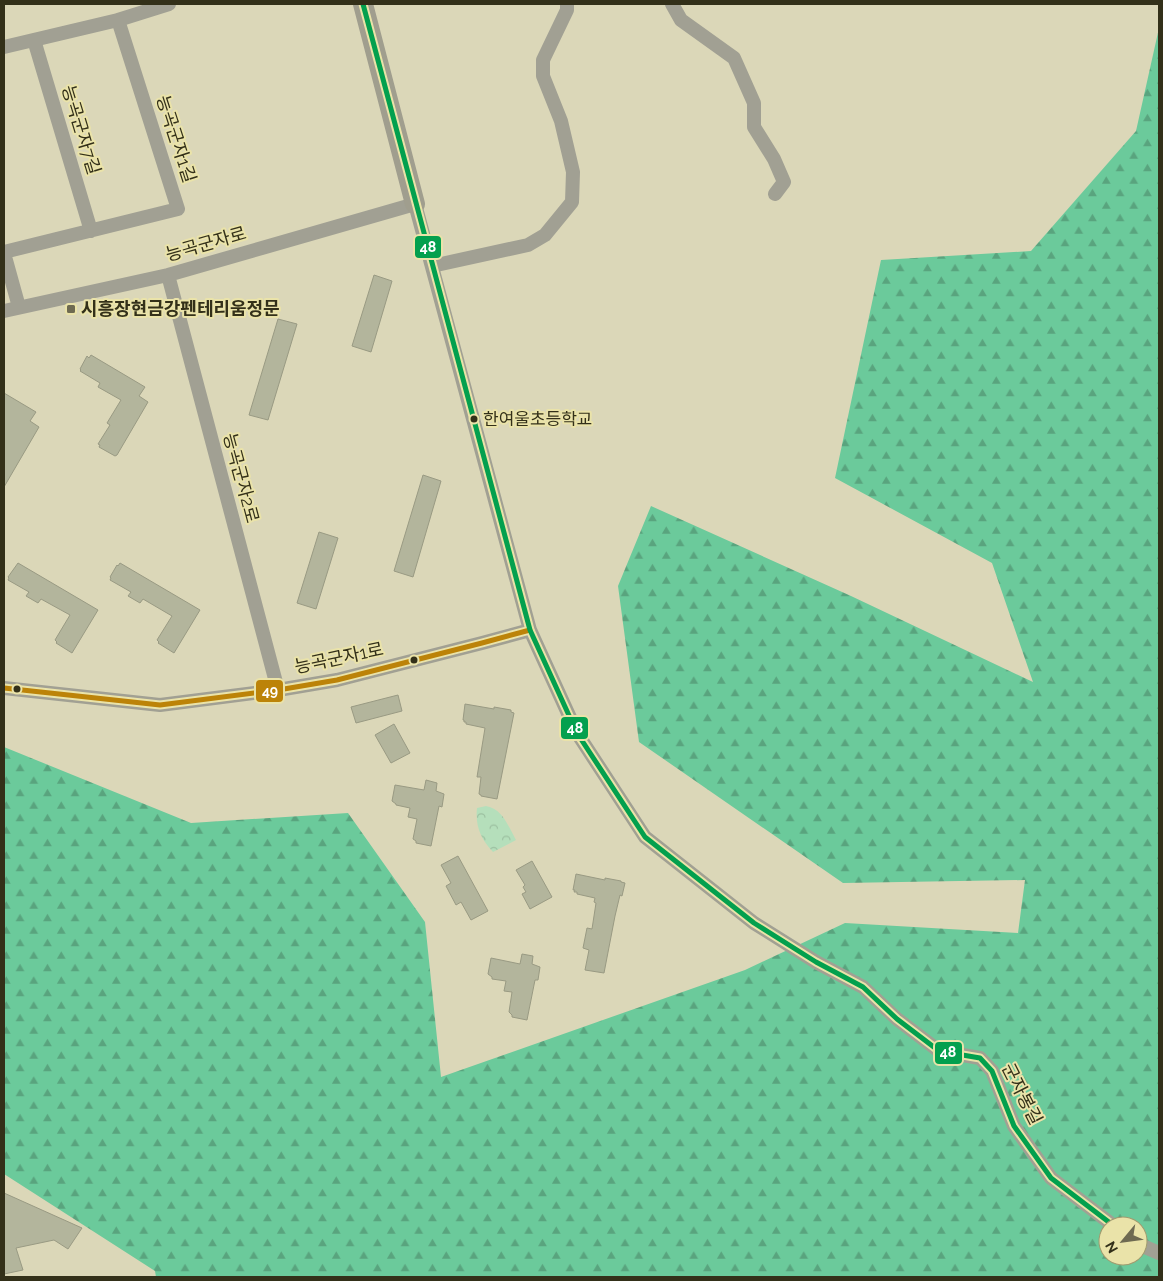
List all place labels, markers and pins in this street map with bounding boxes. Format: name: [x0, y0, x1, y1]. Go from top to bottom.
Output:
place label: 시흥장현금강펜테리움정문: [81, 298, 280, 319]
marker: 시흥장현금강펜테리움정문: [65, 303, 77, 315]
place label: 한여울초등학교: [483, 409, 592, 429]
marker: 한여울초등학교: [469, 414, 479, 424]
unlabelled marker: [409, 655, 419, 665]
unlabelled marker: [12, 684, 22, 694]

